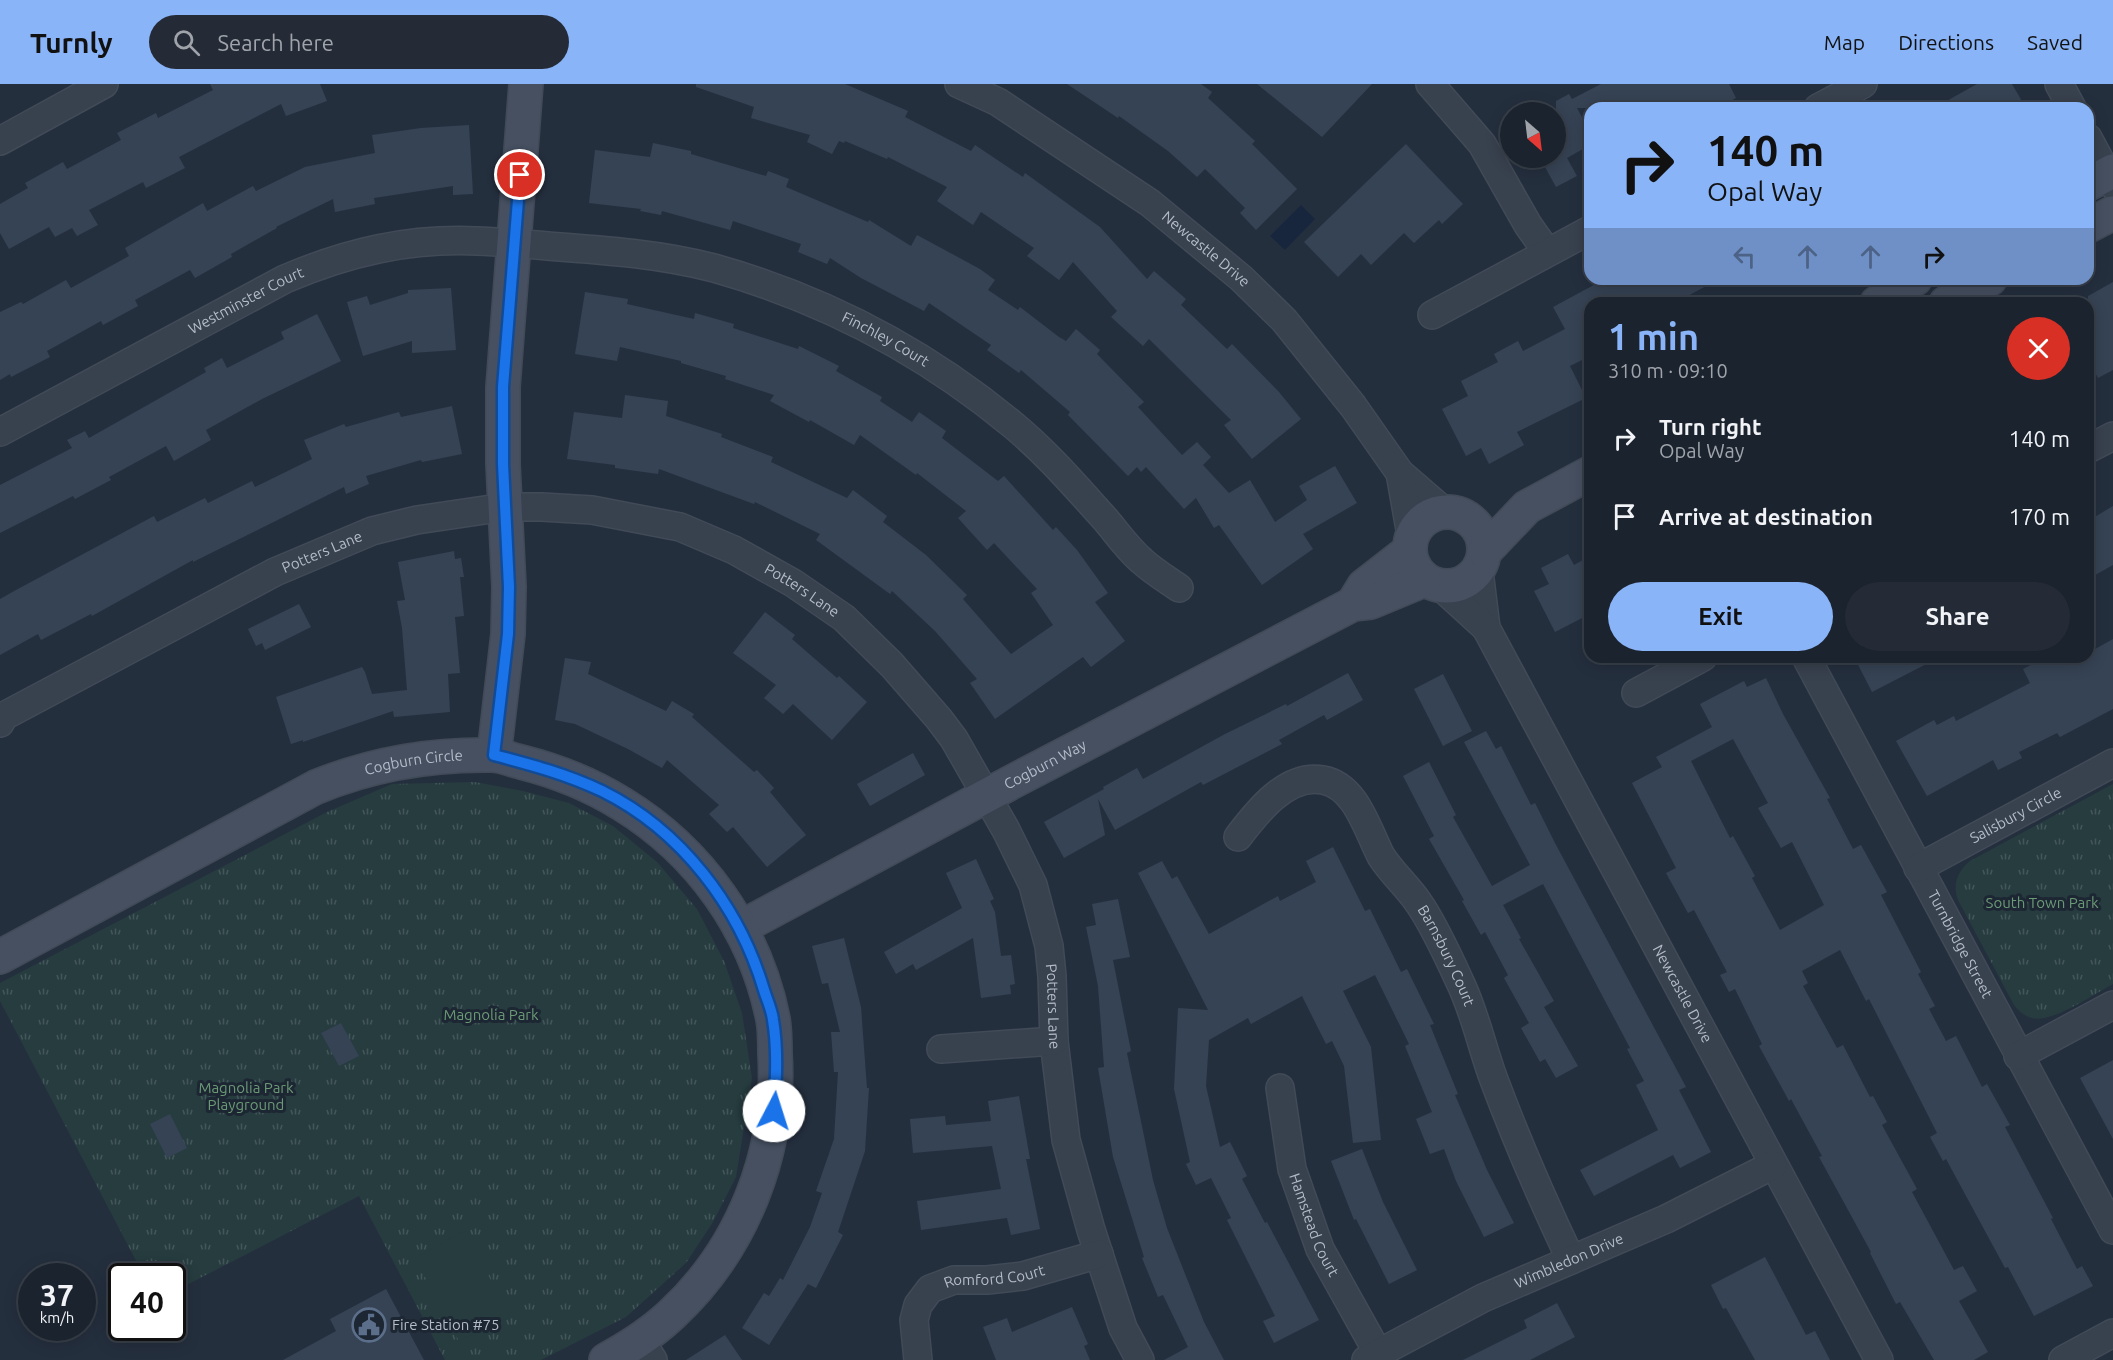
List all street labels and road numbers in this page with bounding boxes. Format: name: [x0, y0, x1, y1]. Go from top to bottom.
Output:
street label: Newcastle Drive: [1159, 208, 1254, 290]
street label: Westminster Court: [185, 263, 306, 337]
street label: Finchley Court: [839, 308, 932, 370]
street label: Potters Lane: [279, 527, 365, 576]
street label: Potters Lane: [762, 560, 843, 620]
street label: Cogburn Way: [1001, 736, 1089, 793]
street label: Cogburn Circle: [362, 746, 463, 778]
street label: Salisbury Circle: [1967, 783, 2064, 846]
street label: Turnbridge Street: [1925, 887, 1996, 1001]
street label: Barnsbury Court: [1414, 902, 1478, 1008]
street label: Newcastle Drive: [1650, 942, 1716, 1045]
street label: Potters Lane: [1043, 963, 1064, 1050]
street label: Hamstead Court: [1286, 1171, 1343, 1279]
street label: Wimbledon Drive: [1512, 1229, 1626, 1291]
street label: Romford Court: [941, 1261, 1047, 1291]

